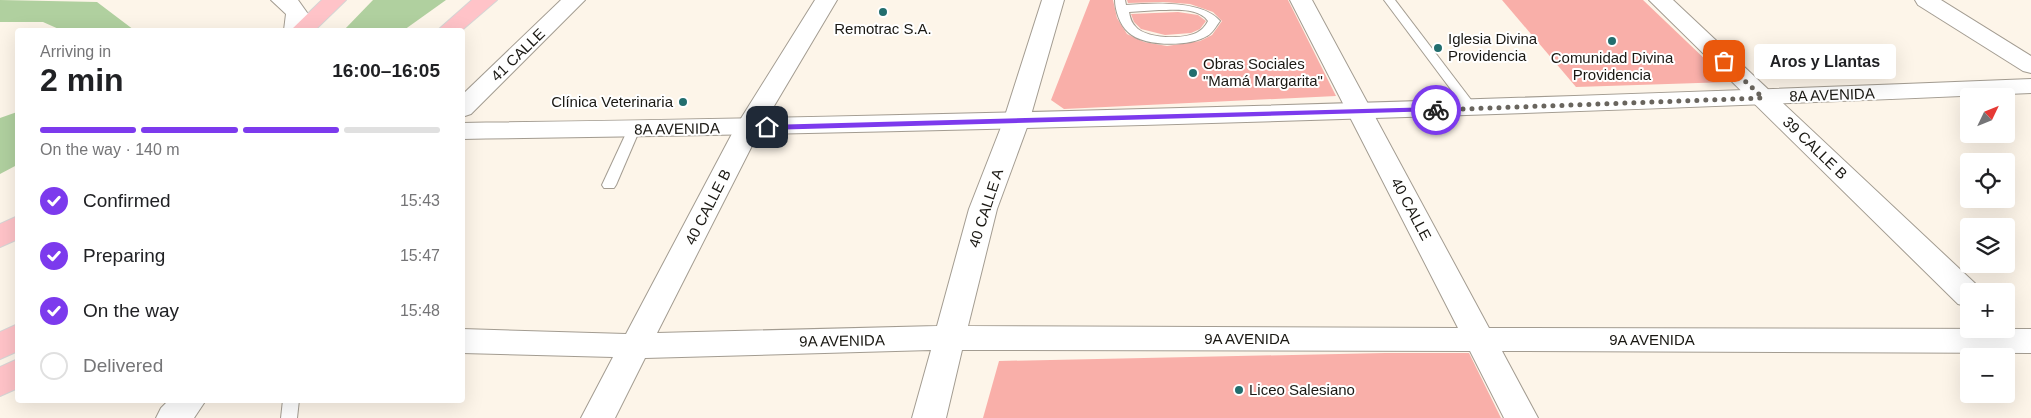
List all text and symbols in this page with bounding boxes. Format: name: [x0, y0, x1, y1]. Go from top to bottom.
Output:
marker: Remotrac S.A.: [877, 6, 889, 18]
place label: Remotrac S.A.: [834, 20, 932, 37]
street label: 41 CALLE: [487, 25, 548, 85]
place label: Iglesia Divina Providencia: [1448, 30, 1538, 64]
marker: Comunidad Divina Providencia: [1606, 35, 1618, 47]
pin: [1703, 40, 1745, 82]
marker: Iglesia Divina Providencia: [1432, 42, 1444, 54]
text: Arriving in: [40, 43, 111, 60]
callout: Aros y Llantas: [1754, 44, 1896, 78]
icon: bag: [1710, 47, 1738, 75]
place label: Comunidad Divina Providencia: [1551, 49, 1674, 83]
text: Aros y Llantas: [1770, 53, 1880, 70]
place label: Obras Sociales "Mamá Margarita": [1203, 55, 1323, 89]
text: 16:00–16:05: [332, 60, 440, 81]
text: 2 min: [40, 62, 124, 98]
marker: Obras Sociales "Mamá Margarita": [1187, 67, 1199, 79]
courier: [1411, 85, 1461, 135]
street label: 8A AVENIDA: [1789, 85, 1875, 104]
north arrow: [1960, 88, 2015, 142]
map controls: [1960, 88, 2015, 403]
place label: Clínica Veterinaria: [551, 93, 674, 110]
marker: Clínica Veterinaria: [677, 96, 689, 108]
icon: bike: [1422, 96, 1450, 124]
pin: [746, 106, 788, 148]
icon: home: [753, 113, 781, 141]
street label: 39 CALLE B: [1780, 113, 1851, 182]
street label: 8A AVENIDA: [634, 119, 720, 138]
text: On the way · 140 m: [40, 141, 180, 158]
button: locate: [1960, 153, 2015, 208]
street label: 40 CALLE B: [681, 166, 734, 247]
street label: 40 CALLE A: [965, 166, 1006, 249]
street label: 40 CALLE: [1388, 175, 1435, 243]
icon: check: [40, 187, 68, 215]
text: Confirmed: [83, 190, 171, 211]
text: 15:43: [400, 192, 440, 209]
button: layers: [1960, 218, 2015, 273]
icon: check: [40, 242, 68, 270]
text: Preparing: [83, 245, 165, 266]
text: 15:47: [400, 247, 440, 264]
button: +: [1960, 283, 2015, 338]
icon: check: [40, 297, 68, 325]
text: On the way: [83, 300, 179, 321]
text: 15:48: [400, 302, 440, 319]
street label: 9A AVENIDA: [1204, 330, 1290, 347]
street label: 9A AVENIDA: [799, 331, 885, 350]
street label: 9A AVENIDA: [1609, 331, 1695, 348]
button: −: [1960, 348, 2015, 403]
text: Delivered: [83, 355, 163, 376]
place label: Liceo Salesiano: [1249, 381, 1355, 398]
marker: Liceo Salesiano: [1233, 384, 1245, 396]

